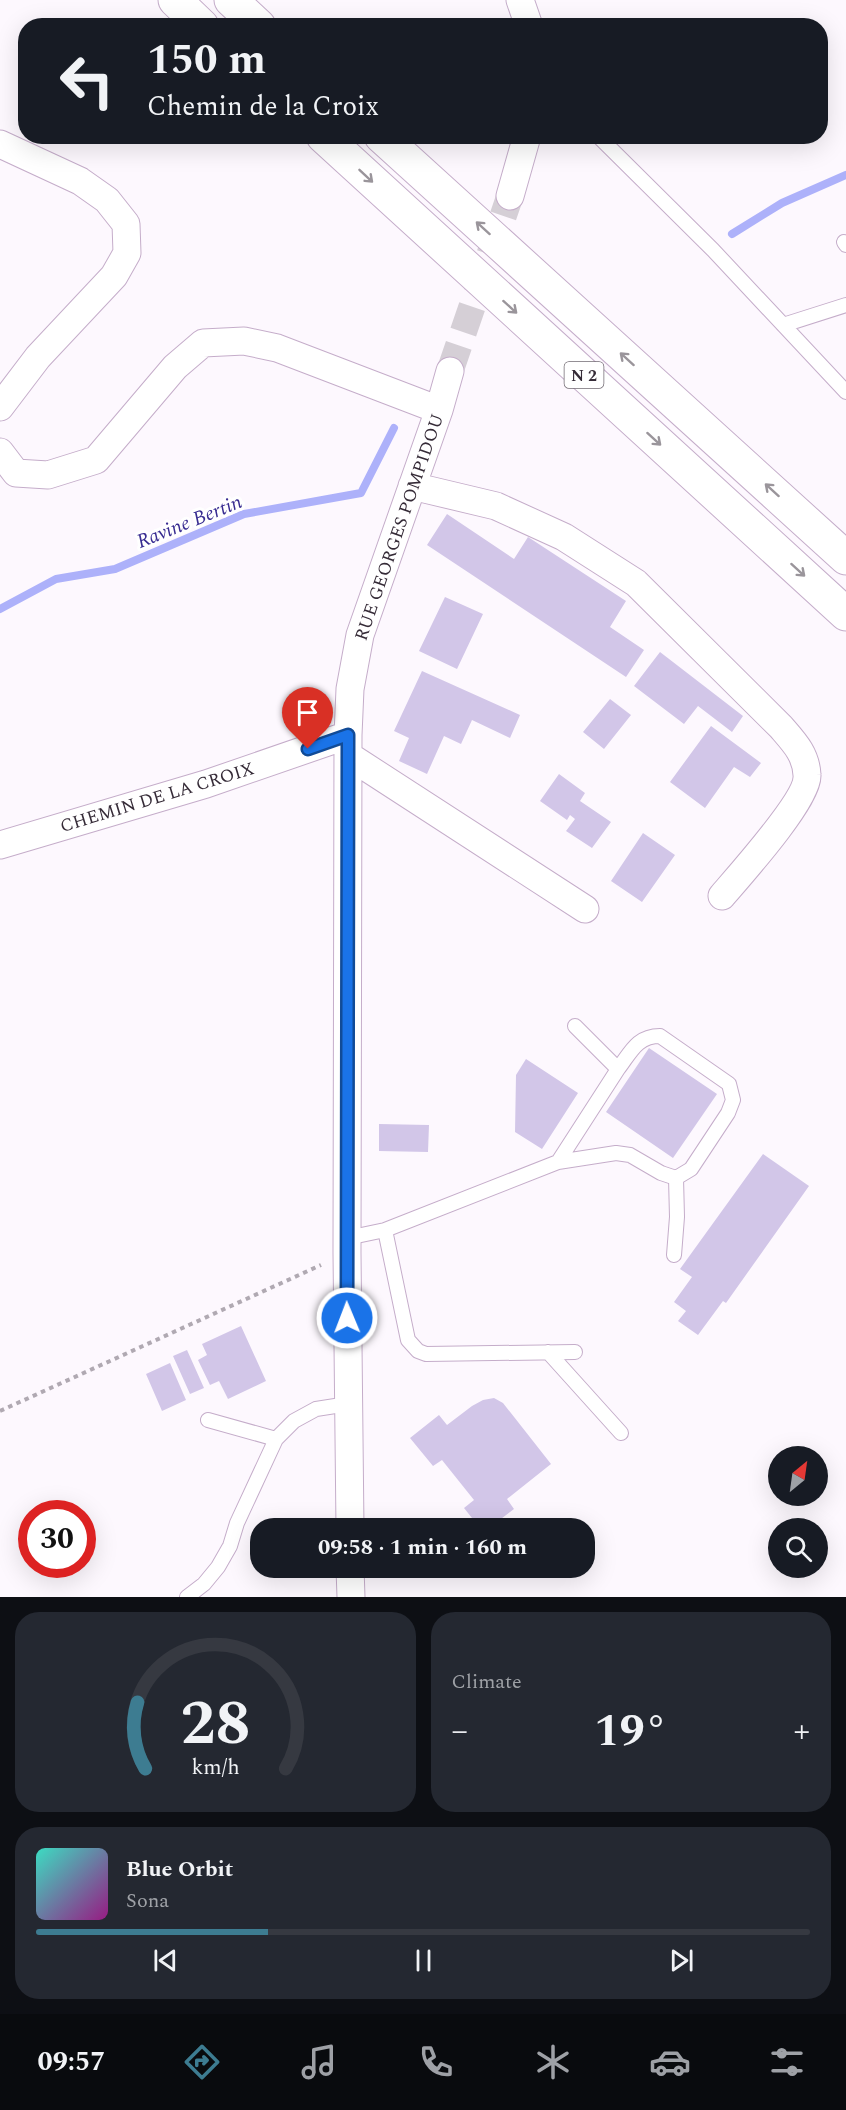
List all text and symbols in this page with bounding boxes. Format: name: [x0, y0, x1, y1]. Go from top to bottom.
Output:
text: 150 m: [147, 29, 266, 92]
icon: left: [48, 42, 126, 120]
text: Chemin de la Croix: [147, 86, 379, 128]
one-way arrow: [358, 169, 373, 183]
one-way arrow: [475, 221, 490, 235]
one-way arrow: [502, 300, 517, 314]
one-way arrow: [620, 352, 635, 366]
road number: N 2: [564, 362, 604, 388]
street label: RUE GEORGES POMPIDOU: [348, 410, 451, 644]
one-way arrow: [646, 432, 661, 446]
one-way arrow: [764, 483, 779, 497]
water label: Ravine Bertin: [132, 487, 247, 557]
one-way arrow: [791, 563, 806, 577]
pin: [282, 687, 333, 749]
icon: arrive: [291, 696, 324, 729]
street label: CHEMIN DE LA CROIX: [57, 755, 257, 840]
position arrow: [315, 1286, 379, 1350]
north arrow: [768, 1446, 828, 1506]
map controls: [768, 1446, 828, 1578]
speed limit sign: 30: [18, 1500, 96, 1578]
button: search: [768, 1518, 828, 1578]
text: 09:58 · 1 min · 160 m: [318, 1531, 527, 1564]
text: Climate: [452, 1667, 522, 1697]
text: 28: [180, 1677, 250, 1772]
text: 19°: [594, 1697, 667, 1766]
text: −: [452, 1706, 468, 1756]
text: +: [794, 1706, 810, 1756]
text: km/h: [191, 1751, 239, 1784]
text: Blue Orbit: [126, 1853, 233, 1886]
text: Sona: [126, 1886, 169, 1916]
icon: previous: [149, 1944, 182, 1977]
icon: pause: [407, 1944, 440, 1977]
icon: next: [665, 1944, 698, 1977]
text: 09:57: [38, 2041, 105, 2083]
icon: directions: [181, 2041, 223, 2083]
icon: music: [298, 2041, 340, 2083]
icon: phone: [415, 2041, 457, 2083]
icon: climate: [532, 2041, 574, 2083]
icon: car: [649, 2041, 691, 2083]
icon: filters: [766, 2041, 808, 2083]

